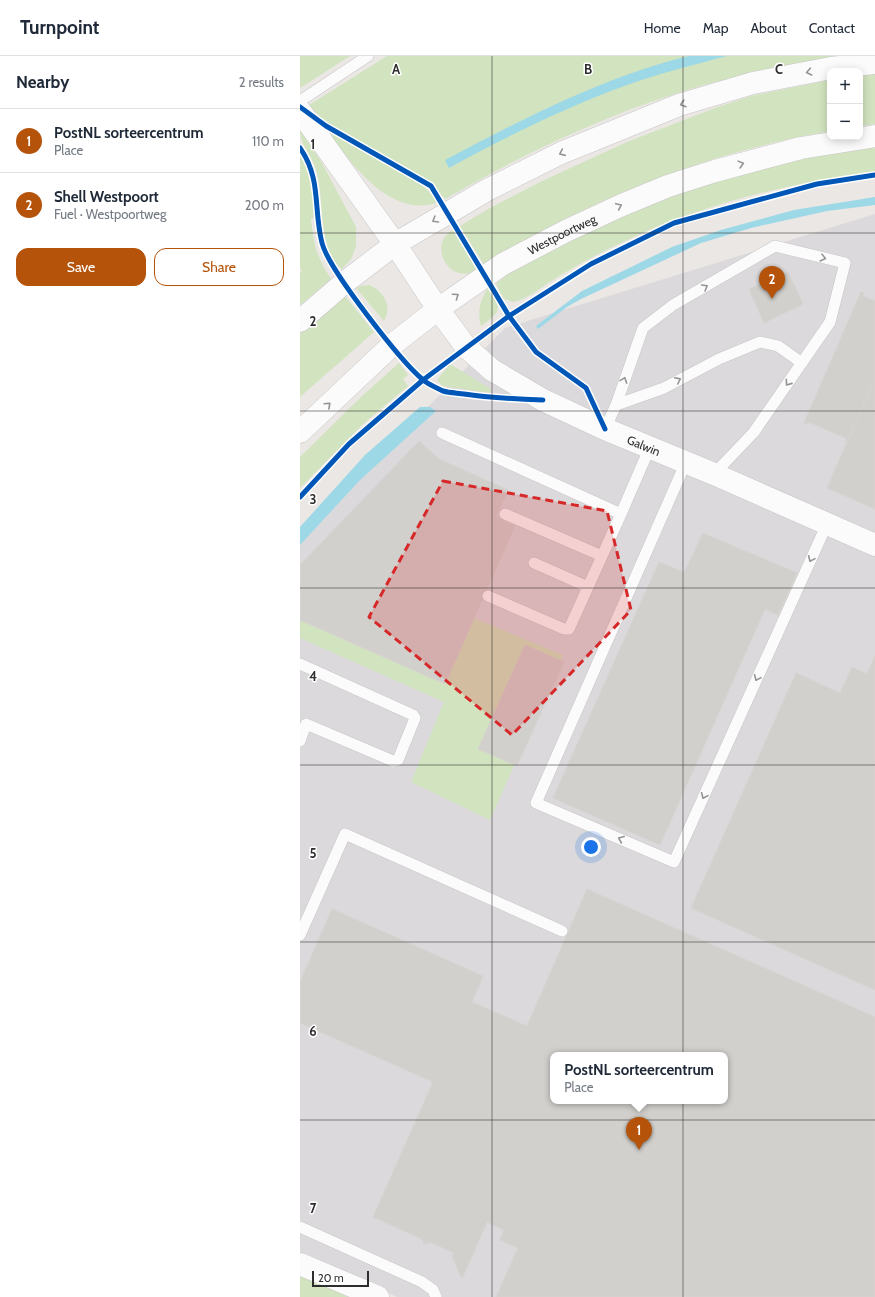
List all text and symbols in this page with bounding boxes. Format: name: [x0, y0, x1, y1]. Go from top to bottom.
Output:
text: Turnpoint: [20, 16, 99, 39]
text: Home: [644, 19, 681, 37]
text: Map: [703, 19, 728, 37]
text: About: [750, 19, 787, 37]
text: Contact: [809, 19, 855, 37]
text: A: [392, 61, 401, 77]
text: B: [584, 61, 592, 77]
text: C: [775, 61, 783, 77]
one-way arrow: [806, 67, 812, 76]
map controls: [827, 68, 863, 140]
button: +: [827, 68, 863, 104]
text: Nearby: [16, 72, 69, 92]
text: 2 results: [239, 74, 284, 90]
one-way arrow: [680, 99, 687, 108]
button: −: [827, 104, 863, 140]
text: PostNL sorteercentrum: [54, 124, 204, 142]
text: 1: [27, 133, 31, 149]
text: 110 m: [252, 133, 284, 149]
text: 1: [311, 136, 315, 152]
text: Place: [54, 142, 83, 158]
one-way arrow: [559, 148, 567, 156]
one-way arrow: [738, 160, 745, 169]
text: Shell Westpoort: [54, 188, 159, 206]
text: 2: [26, 197, 32, 213]
text: 200 m: [245, 197, 284, 213]
one-way arrow: [615, 203, 622, 211]
text: Fuel · Westpoortweg: [54, 206, 167, 222]
street label: Westpoortweg: [525, 210, 599, 257]
one-way arrow: [432, 215, 439, 222]
button: Save: [16, 248, 146, 286]
button: Share: [154, 248, 284, 286]
one-way arrow: [820, 253, 826, 261]
pin: 2: [759, 266, 785, 299]
one-way arrow: [701, 284, 708, 291]
one-way arrow: [452, 293, 459, 301]
text: 2: [310, 313, 317, 329]
one-way arrow: [620, 377, 628, 384]
one-way arrow: [674, 378, 681, 385]
one-way arrow: [786, 379, 793, 386]
one-way arrow: [323, 402, 331, 410]
street label: Galwin: [625, 432, 663, 459]
text: 3: [309, 491, 317, 507]
one-way arrow: [808, 555, 816, 563]
text: 4: [309, 668, 317, 684]
one-way arrow: [754, 674, 762, 681]
one-way arrow: [701, 792, 709, 800]
one-way arrow: [617, 836, 625, 844]
your location: [581, 837, 601, 857]
text: 5: [310, 845, 317, 861]
text: 6: [309, 1023, 317, 1039]
popup: [550, 1052, 728, 1104]
text: PostNL sorteercentrum: [564, 1061, 714, 1079]
text: Place: [564, 1079, 593, 1095]
pin: 1: [626, 1117, 652, 1150]
text: 7: [310, 1200, 317, 1216]
scale bar: [312, 1269, 369, 1288]
text: 20 m: [318, 1271, 344, 1285]

